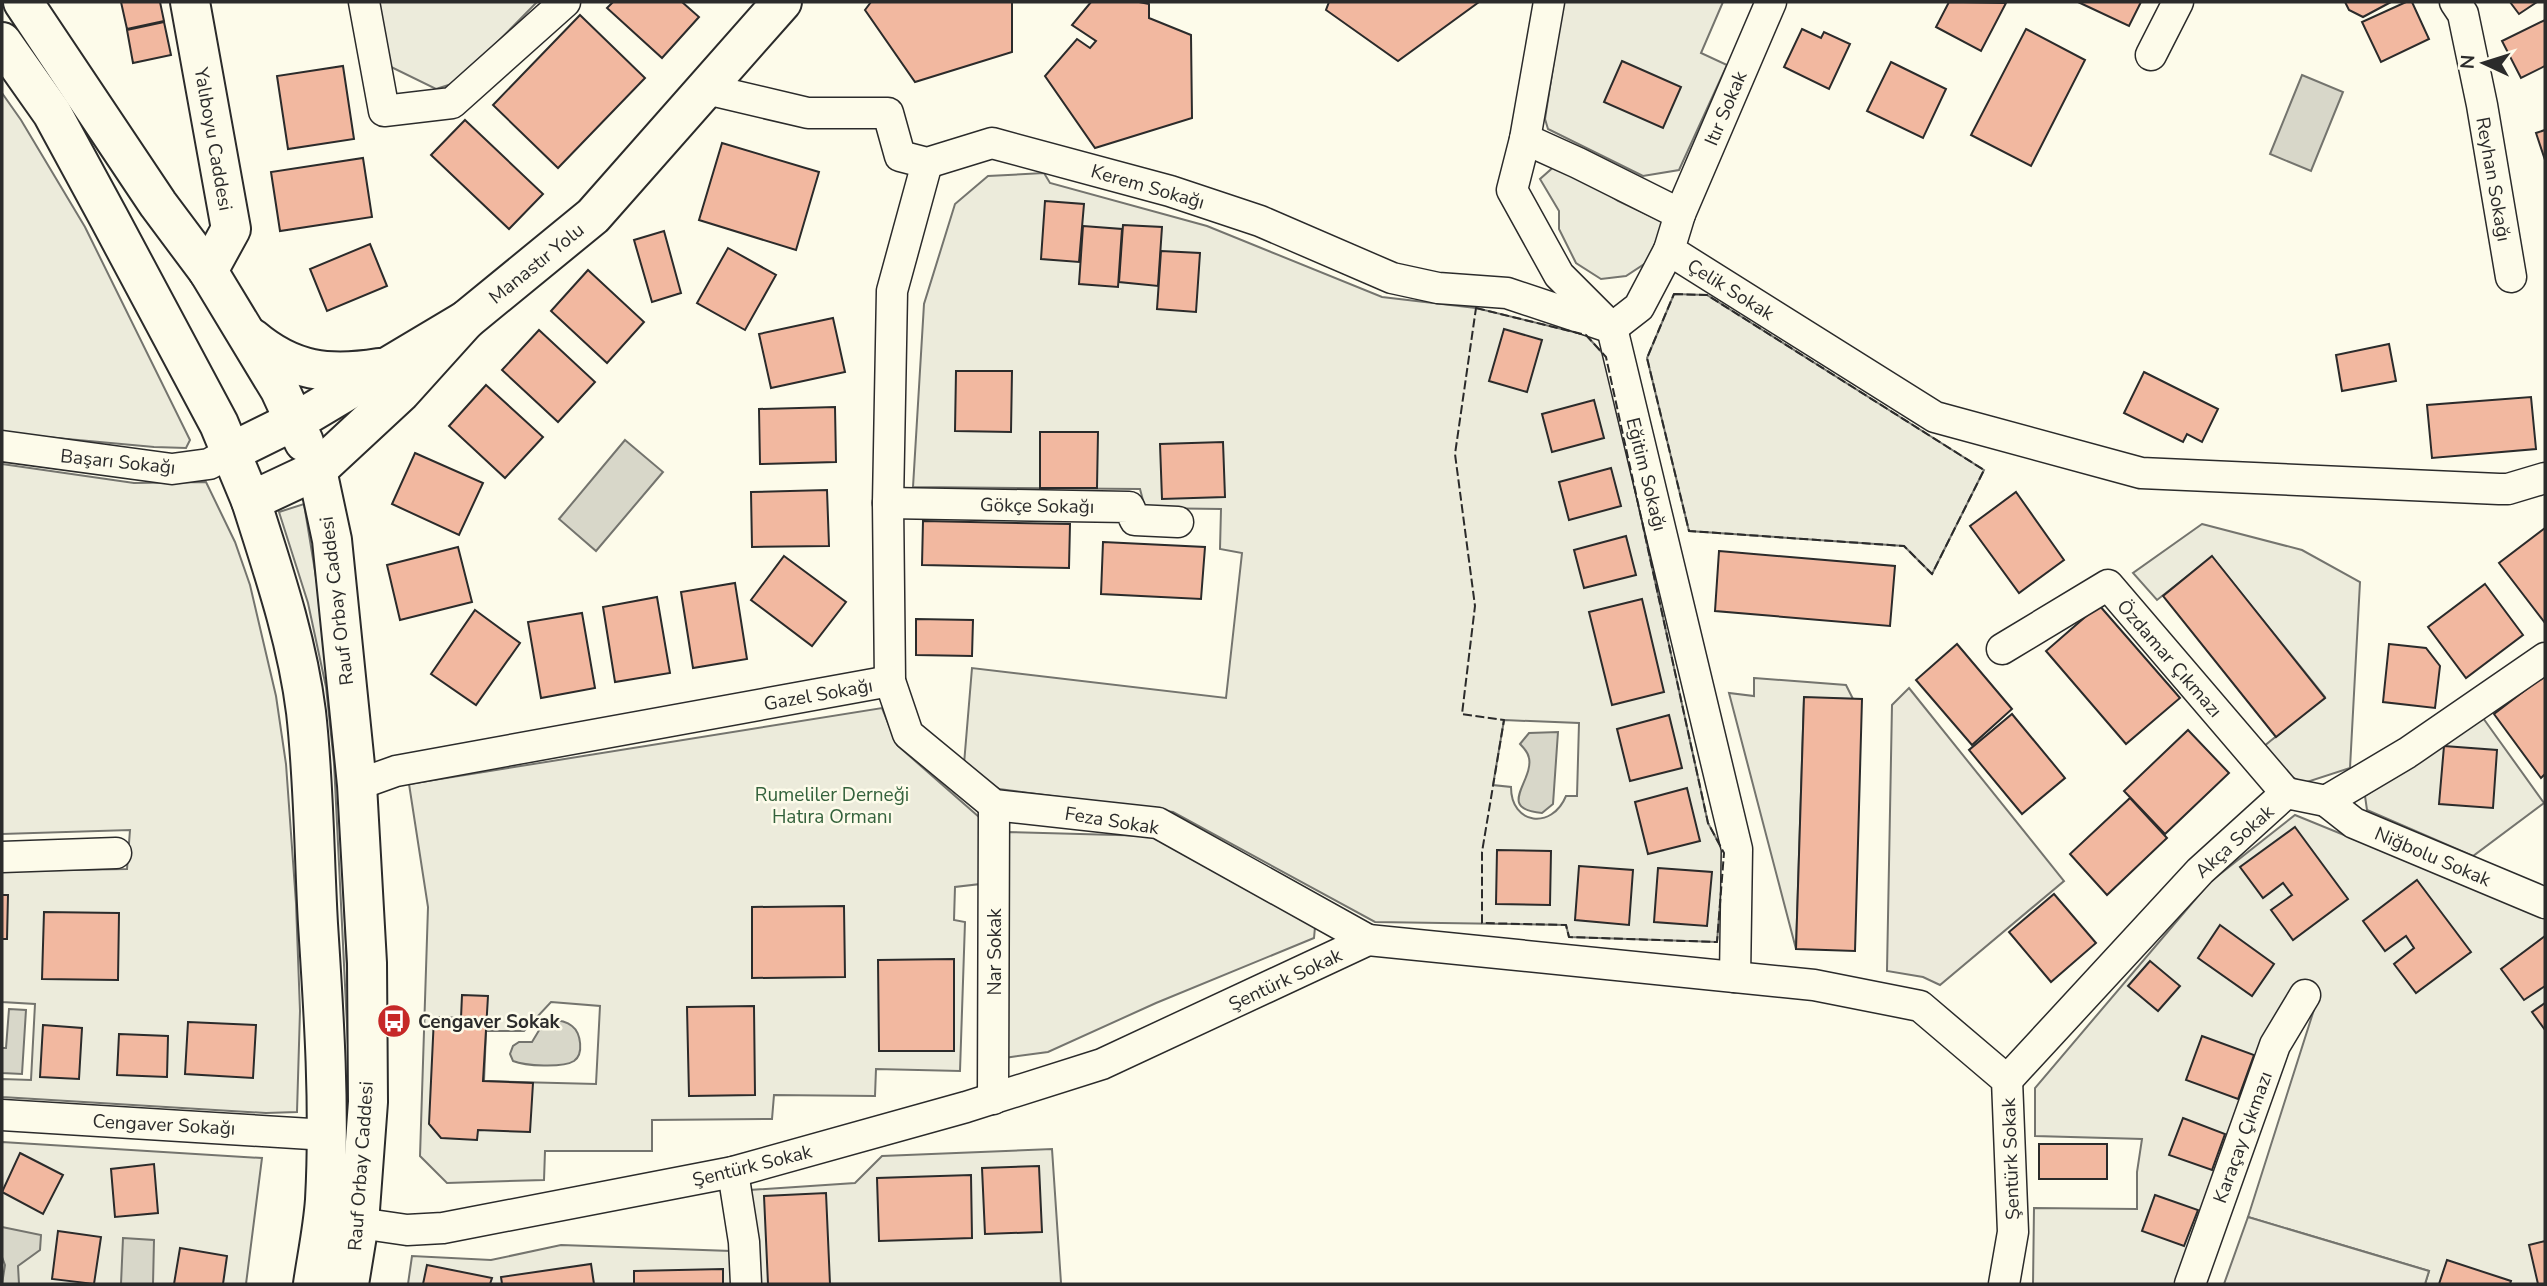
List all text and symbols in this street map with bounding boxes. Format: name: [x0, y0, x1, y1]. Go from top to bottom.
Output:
north arrow: [2449, 28, 2519, 98]
text: N: [2455, 54, 2482, 70]
street label: Yalıboyu Caddesi: [187, 64, 238, 213]
street label: Itır Sokak: [1699, 67, 1753, 150]
street label: Reyhan Sokağı: [2469, 115, 2517, 244]
street label: Kerem Sokağı: [1088, 158, 1208, 216]
street label: Manastır Yolu: [484, 217, 590, 310]
street label: Çelik Sokak: [1682, 253, 1779, 327]
street label: Eğitim Sokağı: [1619, 415, 1673, 534]
street label: Başarı Sokağı: [59, 443, 177, 481]
street label: Gökçe Sokağı: [980, 492, 1094, 520]
street label: Rauf Orbay Caddesi: [314, 515, 360, 687]
street label: Özdamar Çıkmazı: [2111, 594, 2228, 723]
street label: Gazel Sokağı: [762, 673, 875, 717]
park label: Rumeliler Derneği Hatıra Ormanı: [755, 782, 909, 830]
street label: Akça Sokak: [2190, 799, 2280, 884]
street label: Feza Sokak: [1063, 801, 1161, 841]
street label: Niğbolu Sokak: [2371, 821, 2495, 893]
street label: Nar Sokak: [982, 908, 1008, 996]
street label: Şentürk Sokak: [1225, 942, 1347, 1018]
bus stop icon: Cengaver Sokak: [375, 1002, 413, 1040]
place label: Cengaver Sokak: [418, 1009, 561, 1035]
street label: Karaçay Çıkmazı: [2207, 1068, 2279, 1207]
street label: Rauf Orbay Caddesi: [342, 1080, 380, 1252]
street label: Şentürk Sokak: [1996, 1097, 2026, 1221]
street label: Cengaver Sokağı: [92, 1108, 236, 1142]
street label: Şentürk Sokak: [690, 1138, 815, 1193]

